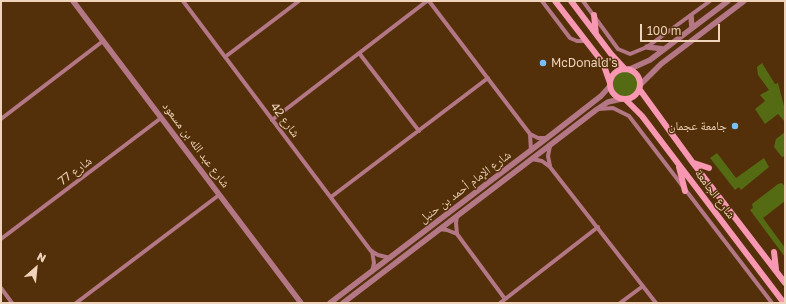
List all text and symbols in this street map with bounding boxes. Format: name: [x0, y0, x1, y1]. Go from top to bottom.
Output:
scale bar: [642, 16, 722, 42]
text: 100 m: [647, 23, 681, 38]
place label: McDonald's: [551, 56, 618, 70]
marker: McDonald's: [538, 58, 548, 68]
street label: شارع عبد الله بن مسعود: [159, 99, 233, 191]
street label: شارع 42: [267, 100, 303, 140]
place label: جامعة عجمان: [668, 119, 727, 133]
marker: جامعة عجمان: [730, 121, 740, 131]
street label: شارع الإمام أحمد بن حنبل: [416, 148, 514, 226]
street label: شارع 77: [55, 154, 95, 188]
street label: شارع الجامعة: [692, 166, 738, 222]
north arrow: [16, 248, 56, 288]
text: N: [35, 249, 48, 265]

